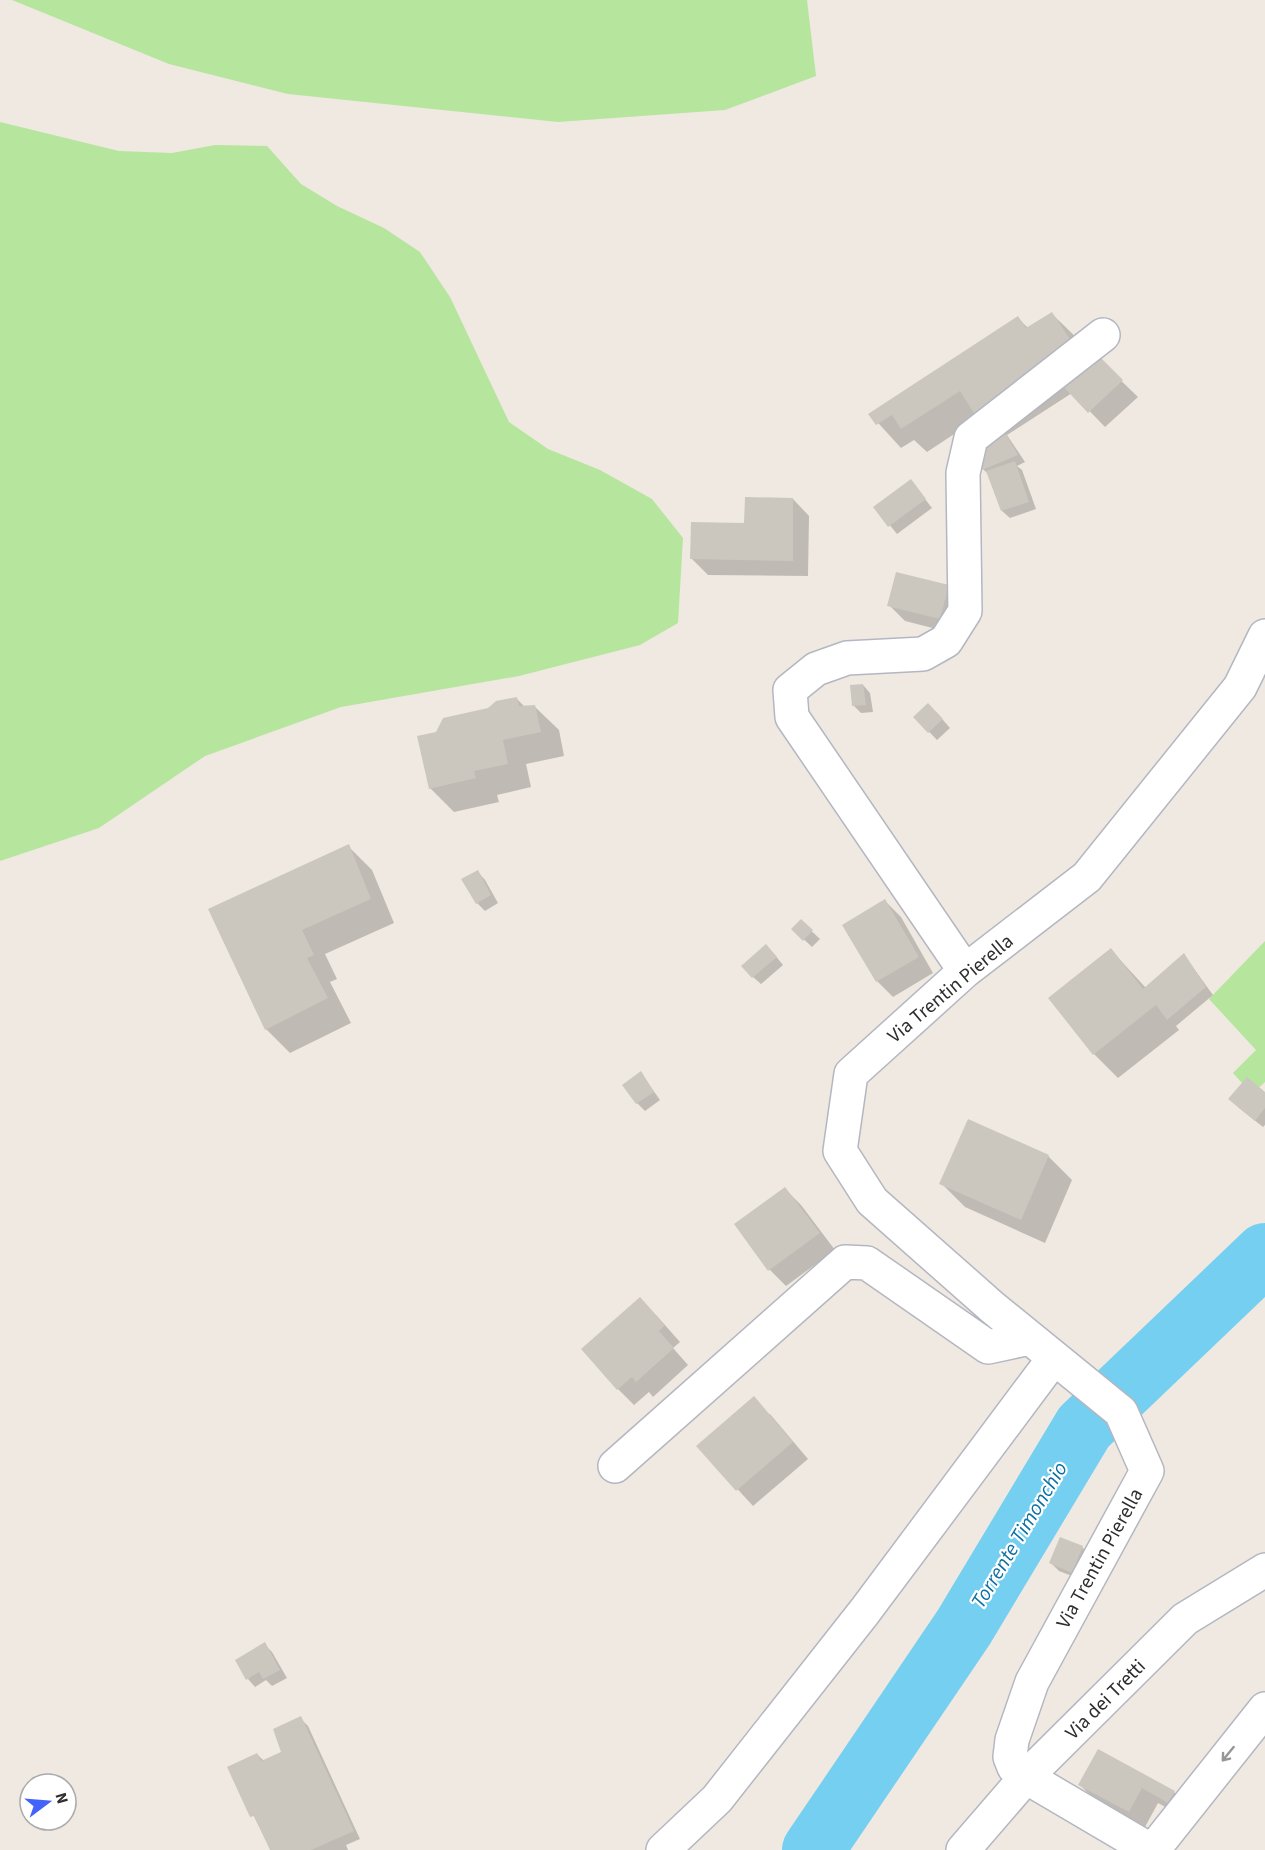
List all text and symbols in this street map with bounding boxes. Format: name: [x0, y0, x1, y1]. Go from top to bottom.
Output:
street label: Via Trentin Pierella: [882, 928, 1020, 1050]
water label: Torrente Timonchio: [963, 1456, 1075, 1614]
street label: Via Trentin Pierella: [1050, 1483, 1150, 1634]
street label: Via dei Tretti: [1059, 1653, 1152, 1746]
one-way arrow: [1222, 1746, 1235, 1762]
north arrow: [18, 1772, 78, 1832]
text: N: [49, 1790, 73, 1806]

